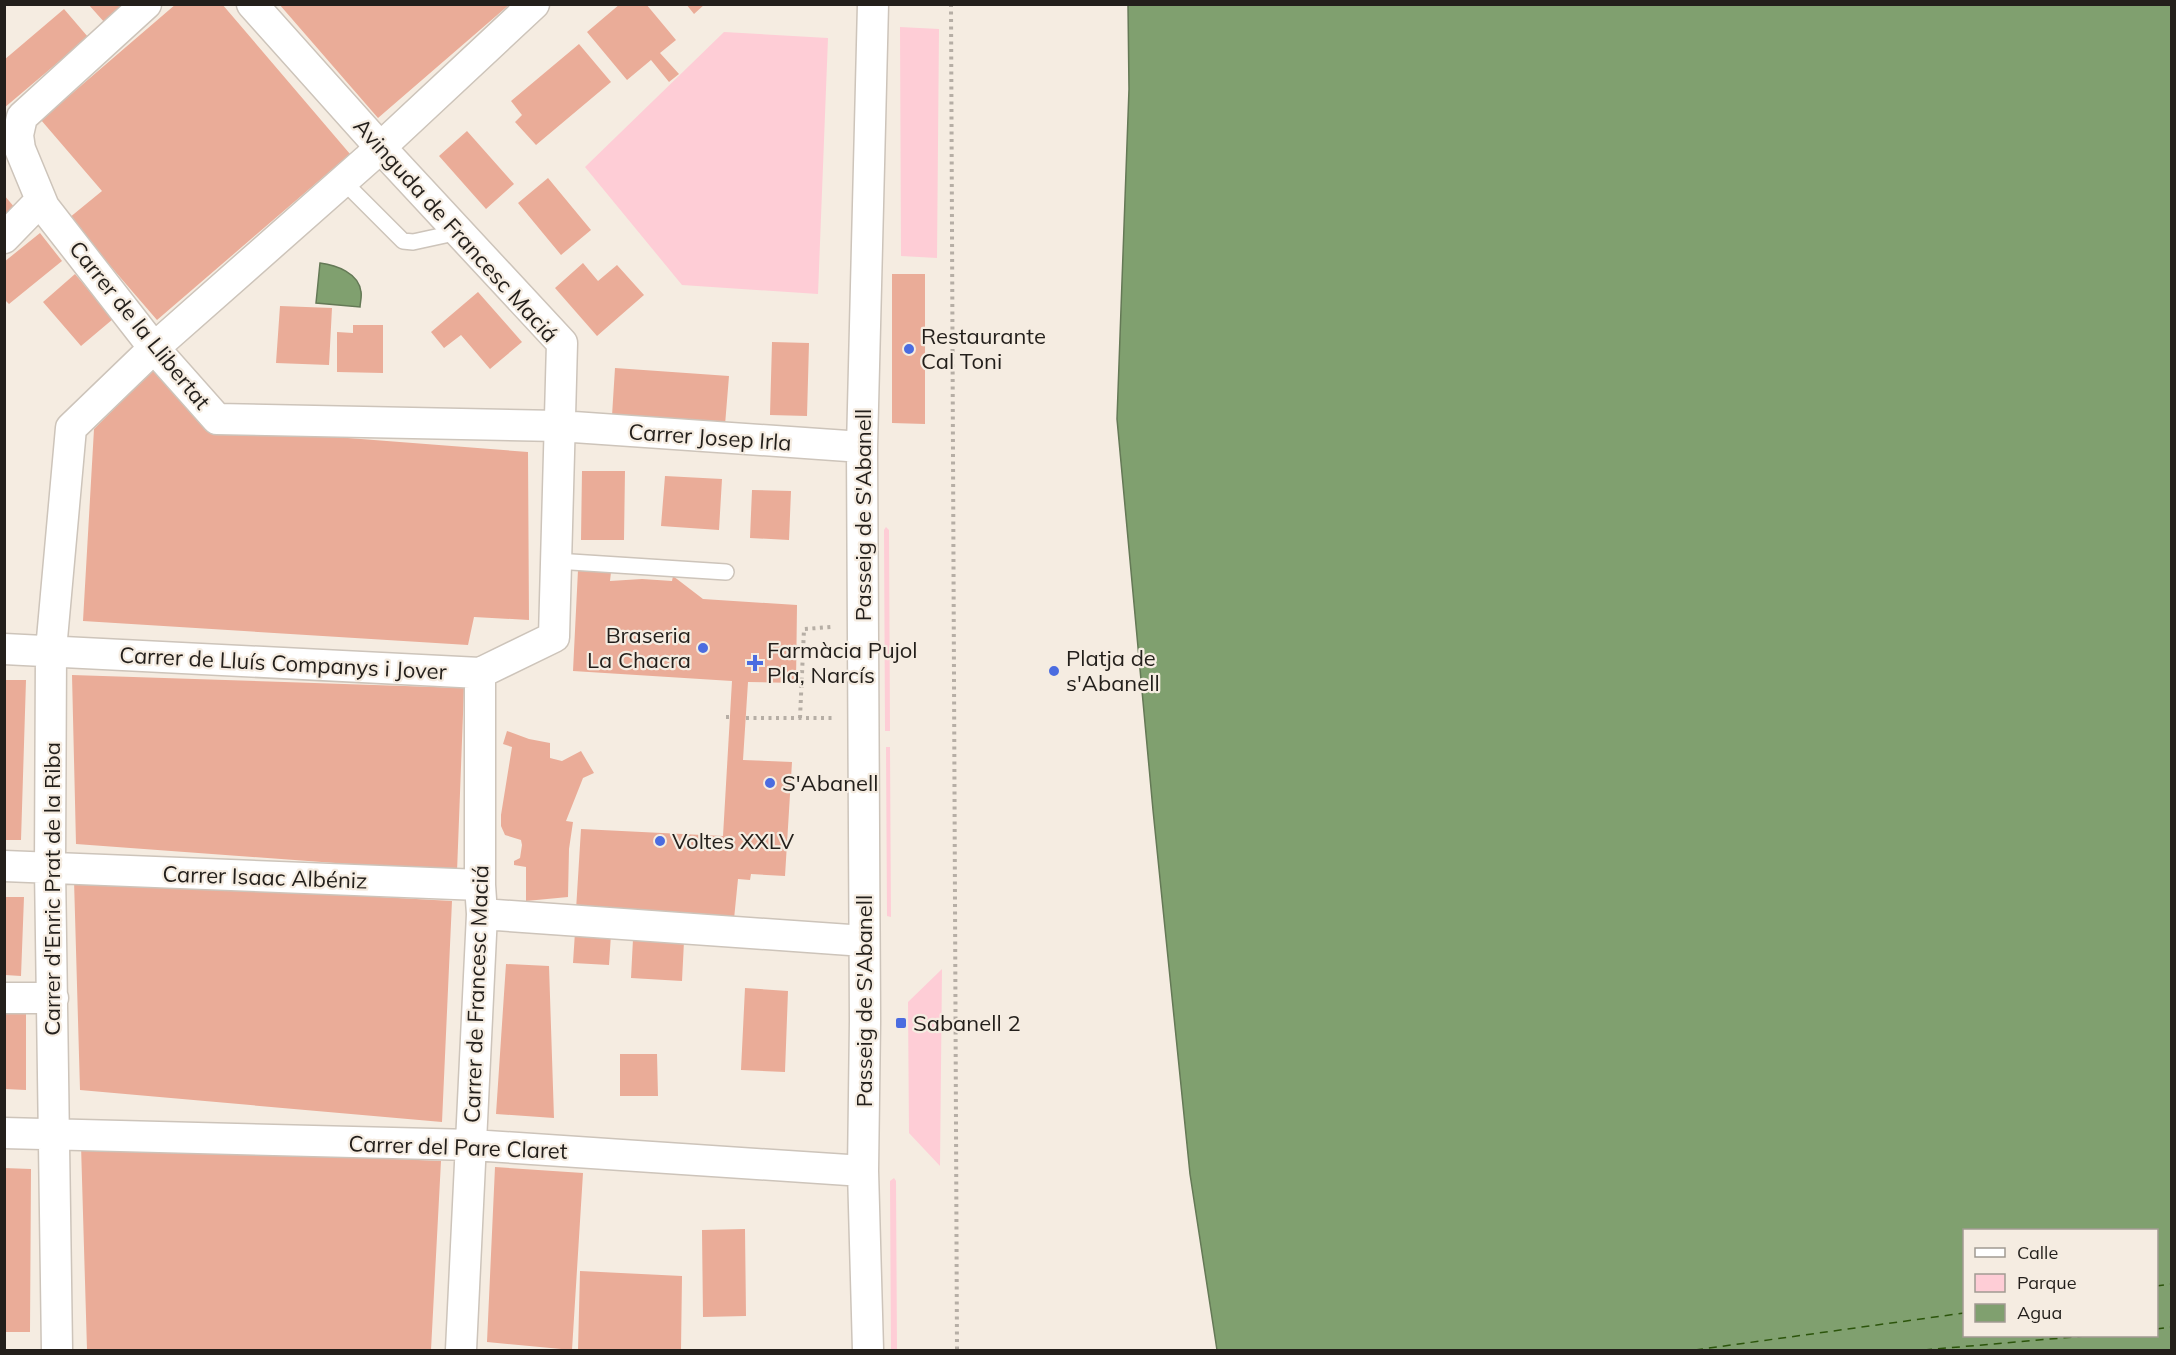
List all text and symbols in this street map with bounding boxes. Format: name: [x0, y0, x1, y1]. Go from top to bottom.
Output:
street label: Avinguda de Francesc Maciá: [348, 112, 564, 348]
street label: Carrer de la Llibertat: [63, 235, 217, 415]
place label: Restaurante Cal Toni: [921, 322, 1046, 375]
marker: Restaurante Cal Toni: [902, 342, 916, 356]
street label: Passeig de S'Abanell: [849, 409, 877, 621]
street label: Carrer Josep Irla: [628, 417, 792, 457]
place label: Braseria La Chacra: [587, 621, 691, 674]
place label: Farmàcia Pujol Pla, Narcís: [767, 636, 918, 689]
street label: Carrer de Lluís Companys i Jover: [119, 640, 447, 686]
marker: Braseria La Chacra: [696, 641, 710, 655]
place label: Platja de s'Abanell: [1066, 644, 1160, 697]
marker: Farmàcia Pujol Pla, Narcís: [748, 656, 762, 670]
marker: Platja de s'Abanell: [1047, 664, 1061, 678]
street label: Carrer d'Enric Prat de la Riba: [38, 742, 66, 1036]
place label: S'Abanell: [782, 769, 878, 797]
marker: S'Abanell: [763, 776, 777, 790]
place label: Voltes XXLV: [672, 827, 795, 855]
marker: Voltes XXLV: [653, 834, 667, 848]
street label: Carrer Isaac Albéniz: [162, 859, 368, 895]
street label: Carrer de Francesc Maciá: [458, 865, 494, 1123]
street label: Passeig de S'Abanell: [850, 895, 878, 1107]
place label: Sabanell 2: [913, 1009, 1021, 1037]
marker: Sabanell 2: [894, 1016, 908, 1030]
street label: Carrer del Pare Claret: [348, 1129, 568, 1165]
legend: [1963, 1229, 2158, 1337]
text: Calle: [2017, 1241, 2058, 1264]
text: Parque: [2017, 1271, 2076, 1294]
text: Agua: [2017, 1301, 2062, 1324]

